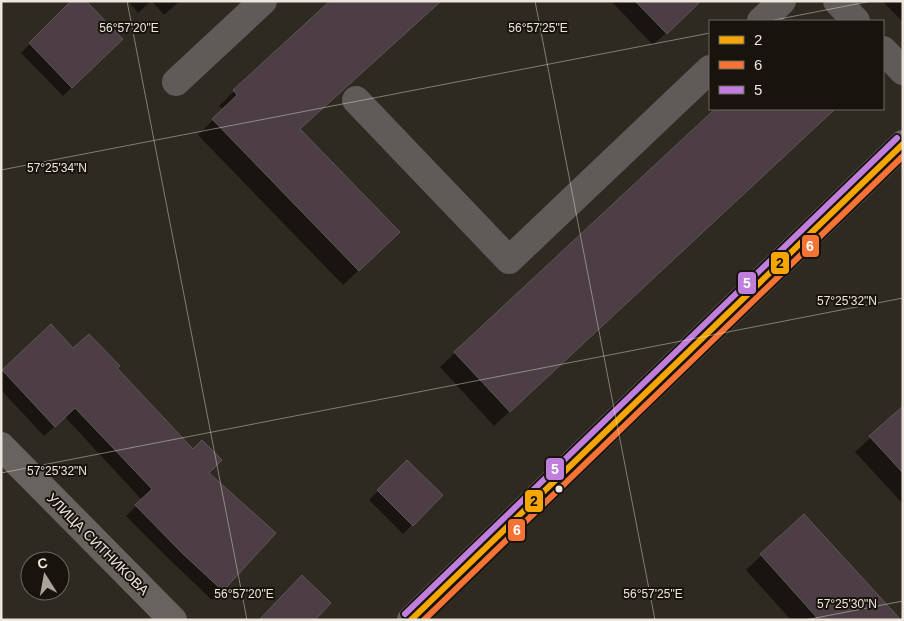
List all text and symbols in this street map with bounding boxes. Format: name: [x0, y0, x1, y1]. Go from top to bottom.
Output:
legend: [709, 20, 884, 110]
text: 56°57'20"E: [99, 21, 159, 35]
text: 56°57'25"E: [508, 21, 568, 35]
text: 2: [754, 31, 762, 48]
text: 6: [754, 56, 762, 73]
text: 5: [754, 81, 762, 98]
text: 57°25'34"N: [27, 161, 87, 175]
line badge: 6: [801, 234, 820, 258]
text: 6: [806, 238, 814, 254]
line badge: 2: [770, 251, 790, 275]
text: 2: [776, 255, 784, 271]
line badge: 5: [737, 271, 757, 295]
text: 5: [743, 275, 751, 291]
text: 57°25'32"N: [817, 294, 877, 308]
line badge: 5: [545, 457, 565, 481]
text: 5: [551, 461, 559, 477]
text: 57°25'32"N: [27, 464, 87, 478]
unlabelled marker: [554, 484, 564, 494]
line badge: 2: [524, 489, 544, 513]
street label: УЛИЦА СИТНИКОВА: [44, 490, 152, 598]
text: 2: [530, 493, 538, 509]
line badge: 6: [507, 518, 526, 542]
text: 6: [513, 522, 521, 538]
north arrow: [20, 551, 70, 601]
text: 56°57'20"E: [214, 587, 274, 601]
text: 56°57'25"E: [623, 587, 683, 601]
text: 57°25'30"N: [817, 597, 877, 611]

